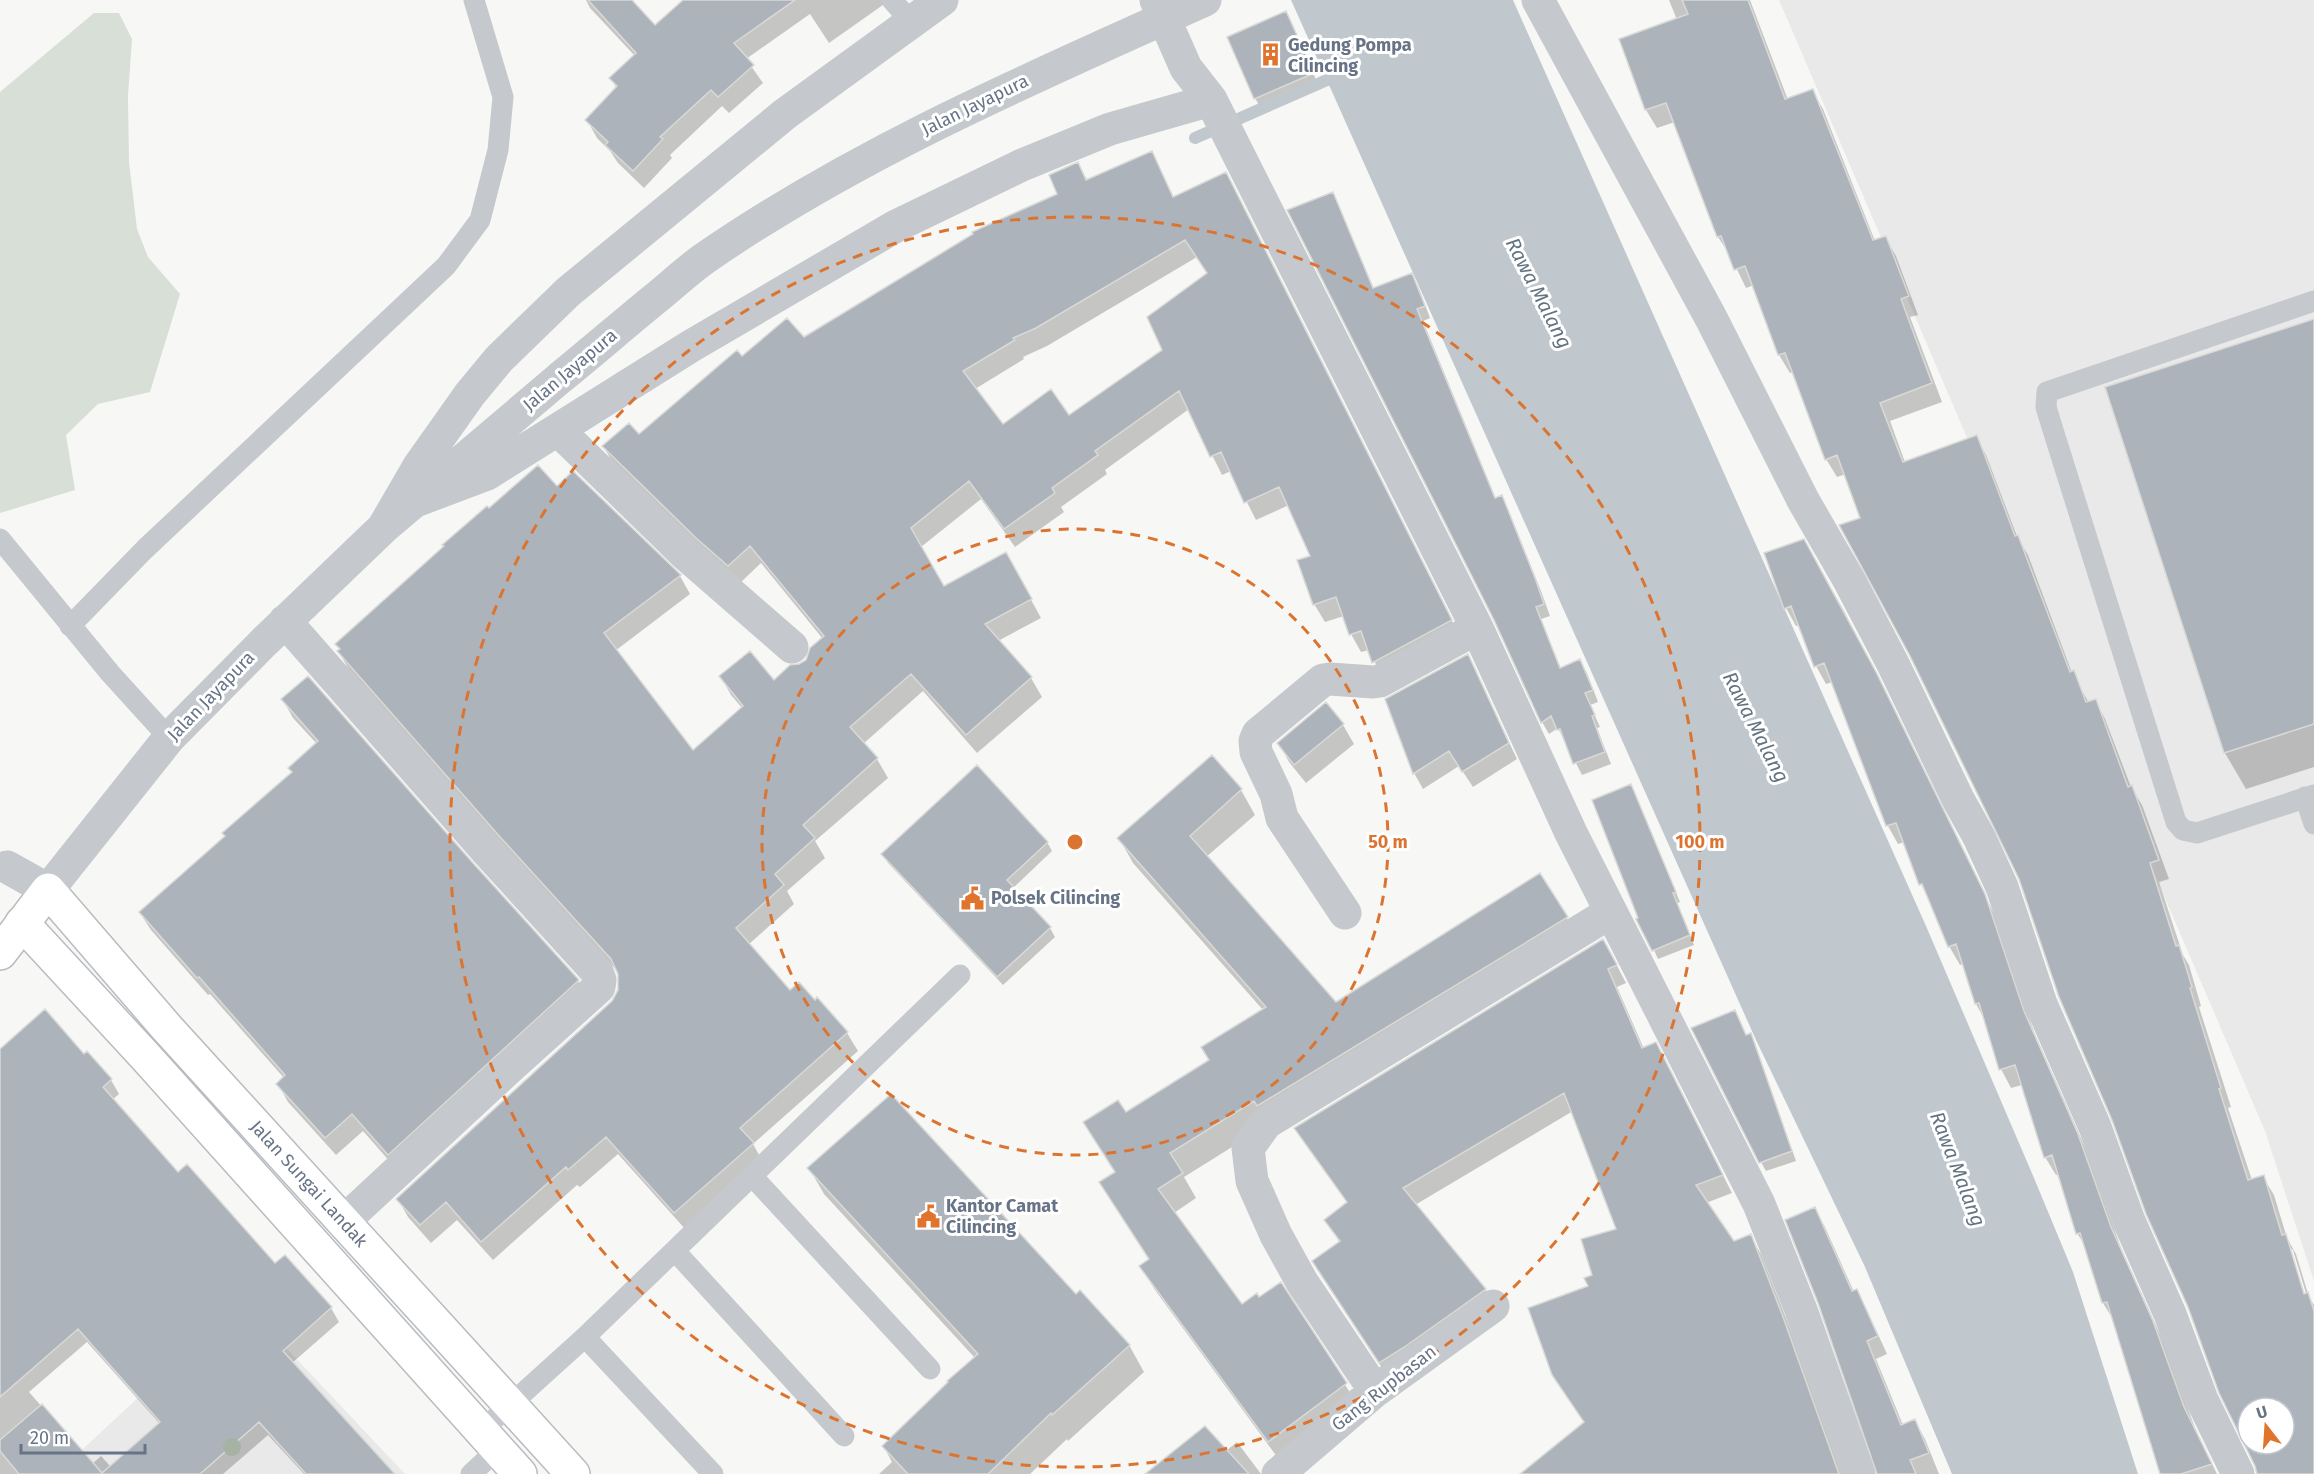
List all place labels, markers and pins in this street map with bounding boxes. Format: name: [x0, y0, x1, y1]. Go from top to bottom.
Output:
place label: Gedung Pompa Cilincing: [1288, 34, 1412, 77]
building icon: Gedung Pompa Cilincing: [1257, 42, 1283, 68]
centre of rings: [1065, 832, 1085, 852]
public building icon: Polsek Cilincing: [960, 885, 986, 911]
place label: Polsek Cilincing: [991, 887, 1120, 909]
place label: Kantor Camat Cilincing: [946, 1195, 1059, 1238]
public building icon: Kantor Camat Cilincing: [915, 1203, 941, 1229]

